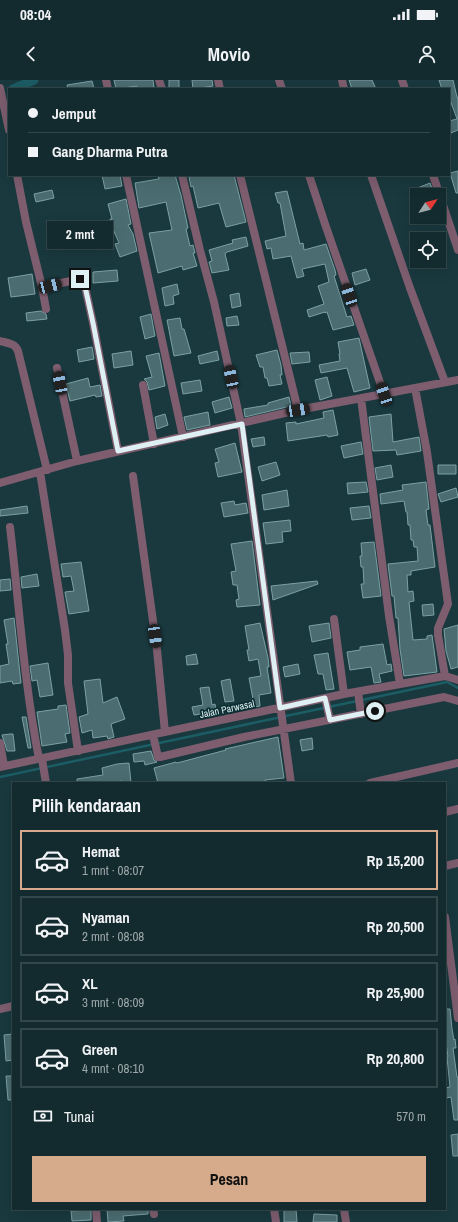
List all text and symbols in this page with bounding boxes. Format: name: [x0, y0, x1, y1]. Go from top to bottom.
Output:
text: 08:04: [20, 4, 51, 25]
text: Movio: [208, 42, 250, 67]
icon: back: [20, 43, 42, 65]
icon: person: [416, 43, 438, 65]
text: Jemput: [52, 103, 96, 124]
text: Gang Dharma Putra: [52, 141, 168, 162]
north arrow: [410, 188, 446, 224]
map controls: [410, 188, 446, 268]
callout: 2 mnt: [47, 221, 113, 249]
text: 2 mnt: [66, 226, 94, 243]
button: locate: [410, 232, 446, 268]
route end: [71, 270, 89, 288]
car: [37, 277, 63, 295]
car: [339, 282, 359, 308]
car: [223, 364, 239, 390]
car: [52, 370, 68, 396]
car: [374, 381, 394, 407]
car: [285, 402, 311, 418]
car: [147, 623, 163, 649]
street label: Jalan Parwasal: [198, 697, 256, 721]
route start: [366, 702, 384, 720]
text: Pilih kendaraan: [32, 793, 141, 818]
text: Hemat: [82, 841, 120, 862]
icon: car: [34, 842, 70, 878]
text: Rp 15,200: [367, 850, 424, 871]
text: 1 mnt · 08:07: [82, 862, 144, 879]
text: Nyaman: [82, 907, 130, 928]
icon: car: [34, 908, 70, 944]
text: Rp 20,500: [367, 916, 424, 937]
text: 2 mnt · 08:08: [82, 928, 144, 945]
text: XL: [82, 973, 98, 994]
icon: car: [34, 974, 70, 1010]
text: Rp 25,900: [367, 982, 424, 1003]
text: 3 mnt · 08:09: [82, 994, 144, 1011]
text: Green: [82, 1039, 118, 1060]
icon: car: [34, 1040, 70, 1076]
text: Rp 20,800: [367, 1048, 424, 1069]
text: 4 mnt · 08:10: [82, 1060, 144, 1077]
icon: cash: [32, 1105, 54, 1127]
text: Tunai: [64, 1106, 94, 1127]
text: 570 m: [396, 1108, 426, 1125]
button: Pesan: [32, 1156, 426, 1202]

